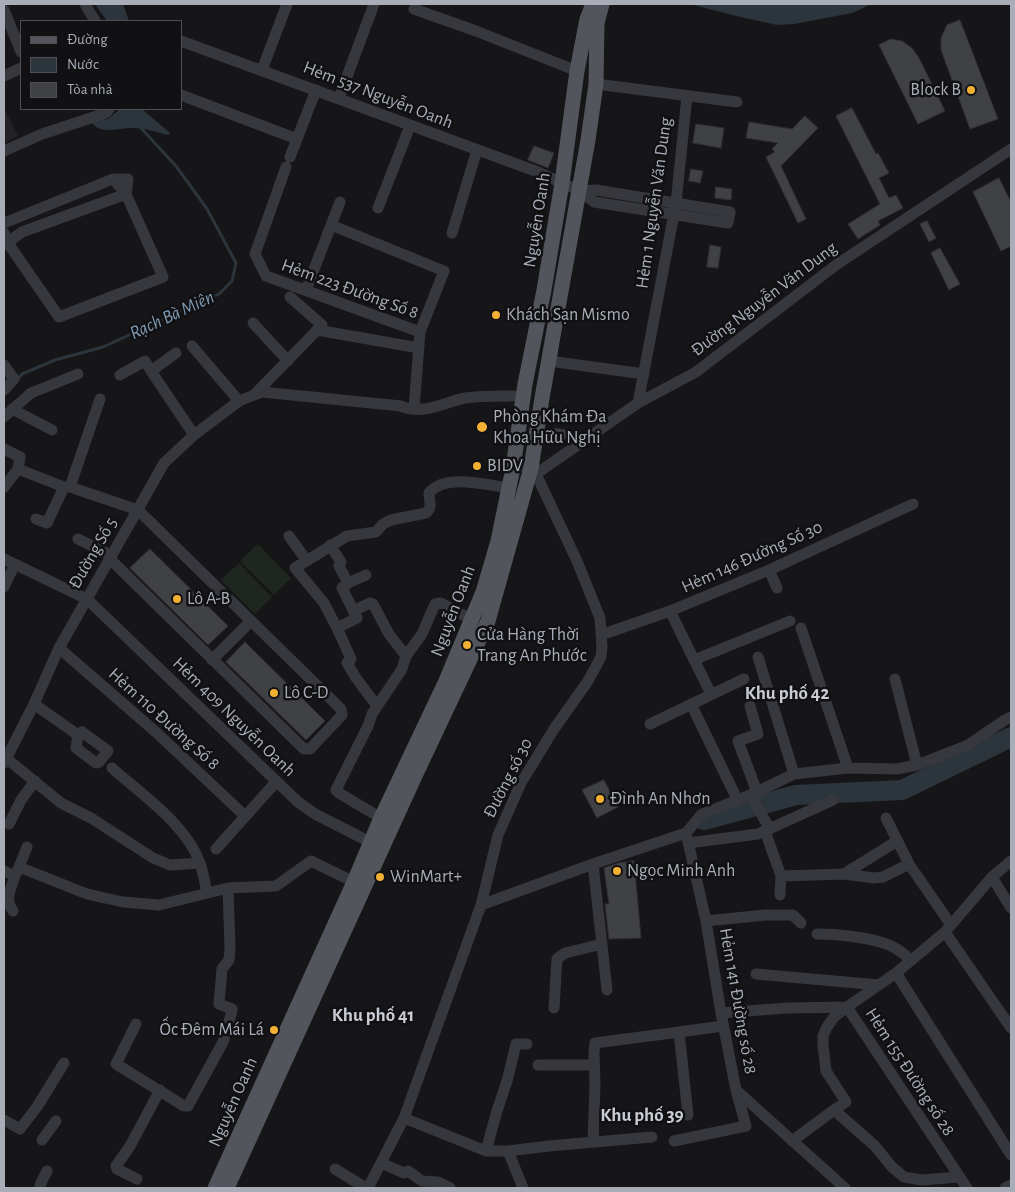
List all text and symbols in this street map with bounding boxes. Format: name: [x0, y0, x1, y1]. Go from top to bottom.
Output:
legend: [20, 20, 182, 110]
text: Đường: [67, 32, 107, 47]
street label: Hẻm 537 Nguyễn Oanh: [300, 56, 456, 134]
text: Nước: [67, 57, 99, 72]
place label: Block B: [910, 79, 961, 101]
text: Tòa nhà: [67, 82, 113, 97]
marker: Block B: [965, 84, 977, 96]
street label: Hẻm 1 Nguyễn Văn Dung: [631, 116, 677, 290]
street label: Nguyễn Oanh: [519, 171, 555, 269]
street label: Đường Nguyễn Văn Dung: [687, 237, 841, 361]
street label: Hẻm 223 Đường Số 8: [278, 254, 422, 324]
water label: Rạch Bà Miên: [126, 285, 218, 345]
place label: Khách Sạn Mismo: [506, 304, 630, 326]
marker: Khách Sạn Mismo: [490, 309, 502, 321]
place label: Phòng Khám Đa Khoa Hữu Nghị: [493, 406, 606, 448]
marker: Phòng Khám Đa Khoa Hữu Nghị: [475, 420, 489, 434]
place label: BIDV: [487, 455, 523, 477]
marker: BIDV: [471, 460, 483, 472]
street label: Đường Số 5: [64, 513, 122, 593]
street label: Hẻm 146 Đường Số 30: [678, 516, 826, 598]
street label: Nguyễn Oanh: [426, 562, 480, 660]
place label: Lô A-B: [187, 588, 230, 610]
marker: Lô A-B: [171, 593, 183, 605]
place label: Cửa Hàng Thời Trang An Phước: [477, 624, 587, 666]
marker: Cửa Hàng Thời Trang An Phước: [461, 639, 473, 651]
street label: Hẻm 409 Nguyễn Oanh: [168, 653, 300, 781]
street label: Hẻm 110 Đường Số 8: [104, 663, 224, 775]
place label: Lô C-D: [284, 682, 328, 704]
district label: Khu phố 42: [745, 682, 829, 704]
marker: Lô C-D: [268, 687, 280, 699]
street label: Đường số 30: [479, 734, 537, 822]
place label: Đình An Nhơn: [610, 788, 711, 810]
marker: Đình An Nhơn: [594, 793, 606, 805]
place label: Ngọc Minh Anh: [627, 860, 735, 882]
marker: Ngọc Minh Anh: [611, 865, 623, 877]
place label: WinMart+: [390, 866, 462, 888]
marker: WinMart+: [374, 871, 386, 883]
street label: Hẻm 141 Đường số 28: [714, 926, 762, 1076]
district label: Khu phố 41: [332, 1004, 414, 1026]
street label: Hẻm 155 Đường số 28: [860, 1004, 960, 1140]
place label: Ốc Đêm Mái Lá: [160, 1019, 264, 1041]
marker: Ốc Đêm Mái Lá: [268, 1024, 280, 1036]
street label: Nguyễn Oanh: [204, 1054, 262, 1150]
district label: Khu phố 39: [600, 1104, 684, 1126]

